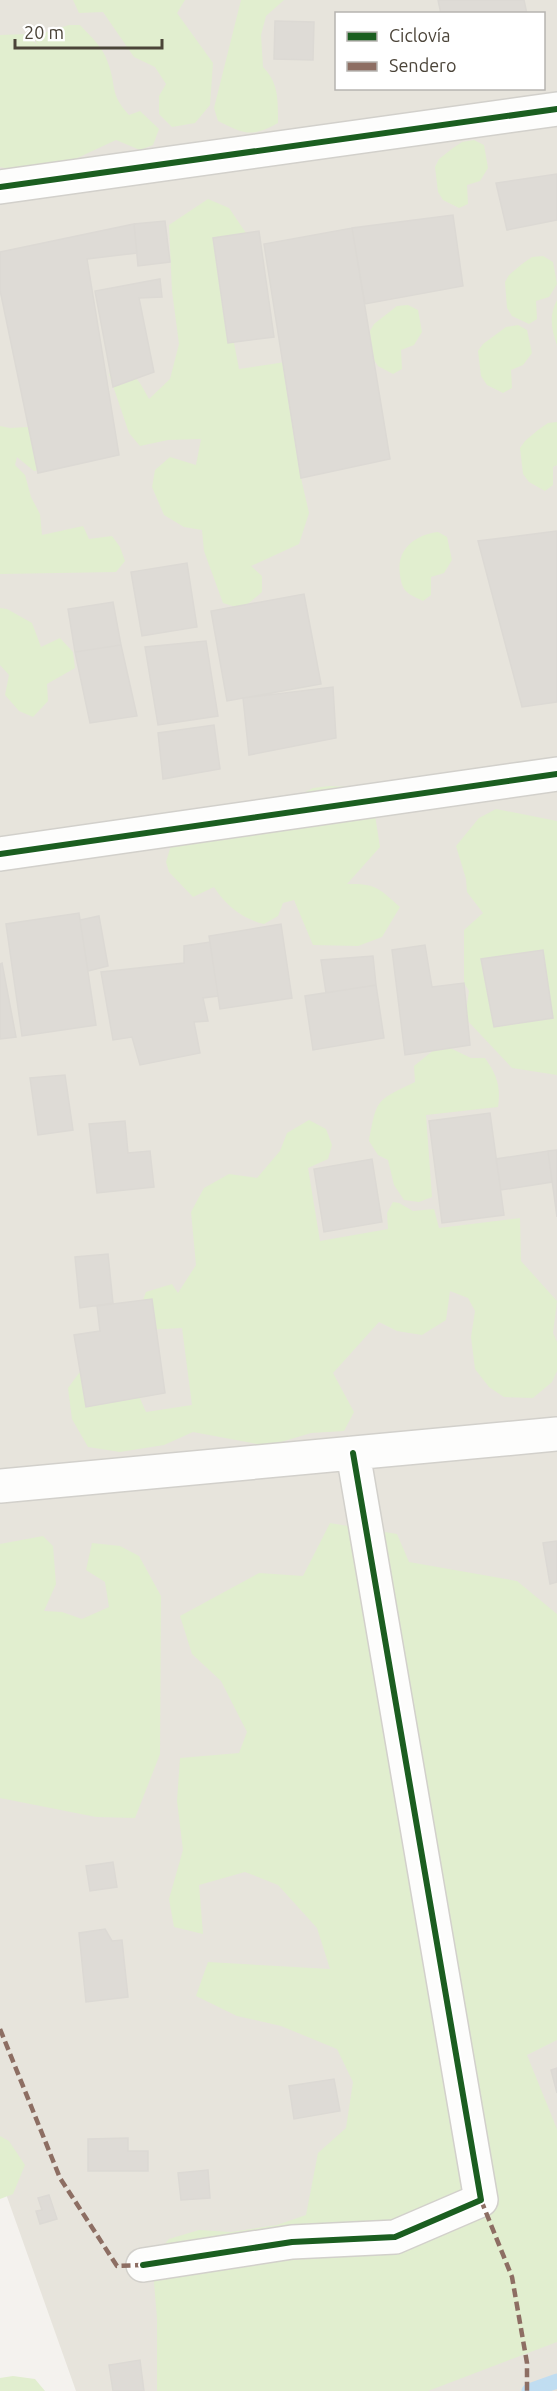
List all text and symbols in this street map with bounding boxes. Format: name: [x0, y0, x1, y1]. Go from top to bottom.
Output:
scale bar: [15, 12, 162, 50]
legend: [335, 12, 545, 90]
text: 20 m: [24, 22, 64, 42]
text: Ciclovía: [389, 25, 450, 45]
text: Sendero: [389, 55, 456, 75]

